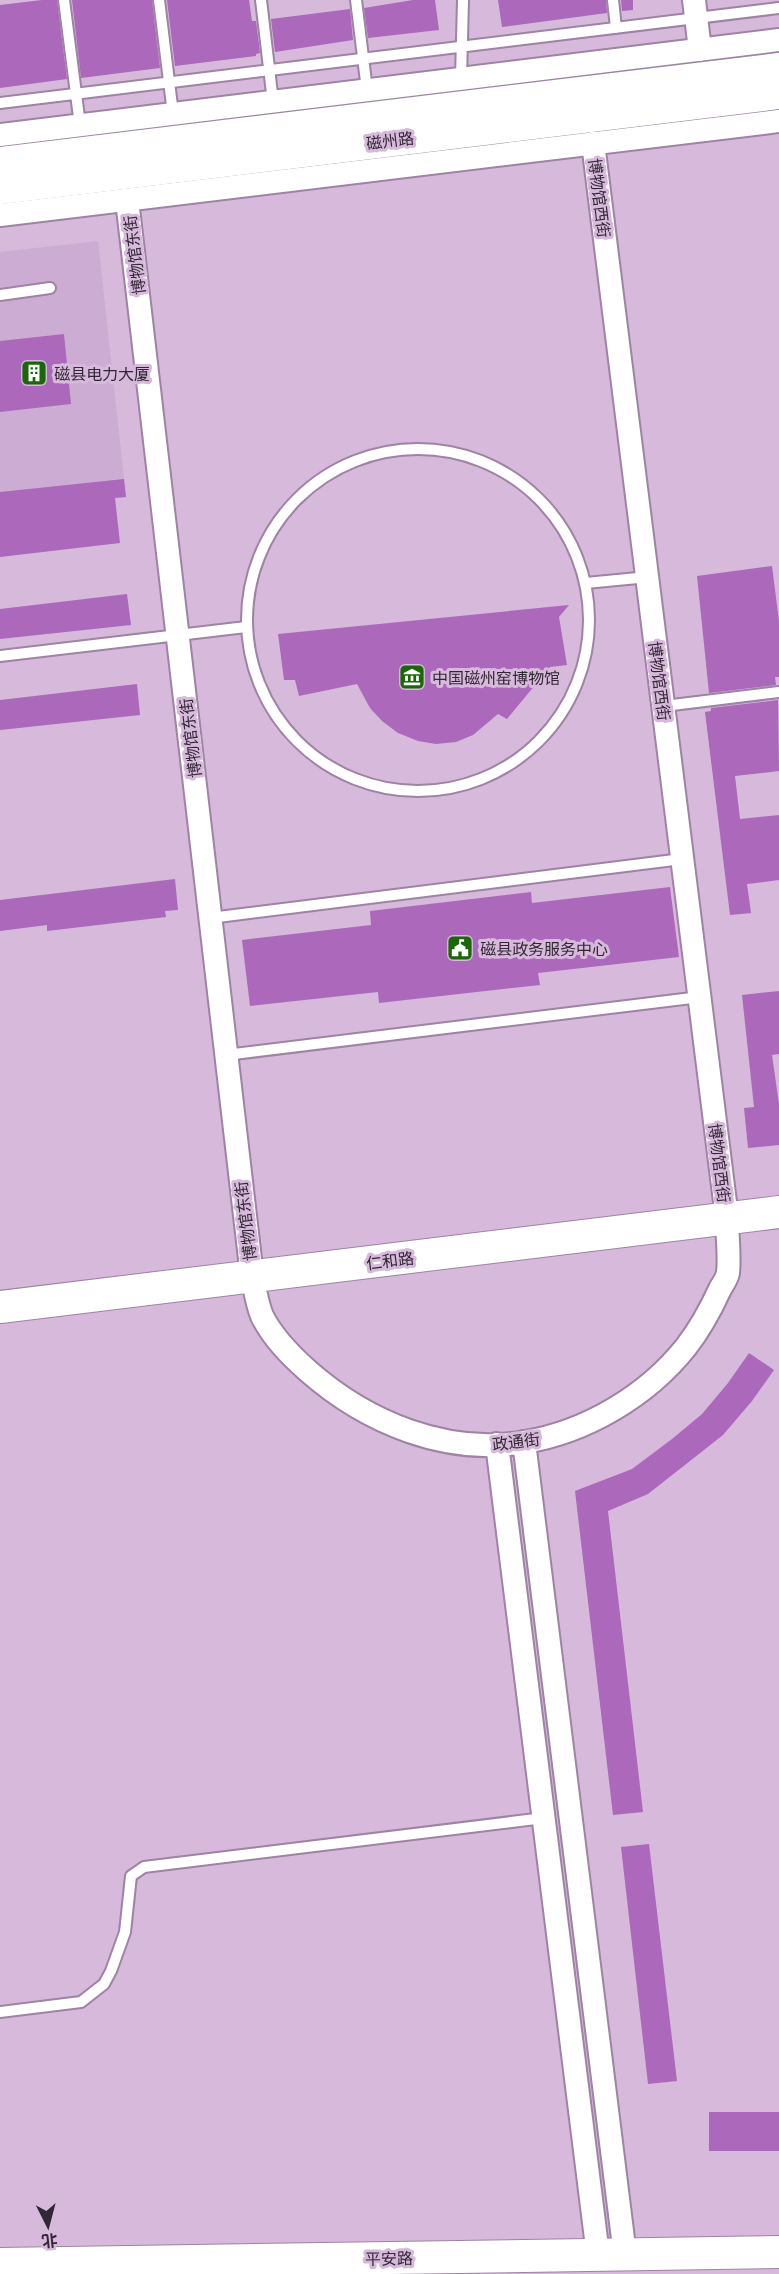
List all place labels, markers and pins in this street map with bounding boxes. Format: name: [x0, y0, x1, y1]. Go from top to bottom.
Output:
building icon: 磁县电力大厦: [19, 358, 49, 388]
place label: 磁县电力大厦: [54, 364, 150, 383]
museum icon: 中国磁州窑博物馆: [397, 662, 427, 692]
place label: 中国磁州窑博物馆: [432, 668, 560, 687]
public building icon: 磁县政务服务中心: [445, 933, 475, 963]
place label: 磁县政务服务中心: [480, 939, 608, 958]

